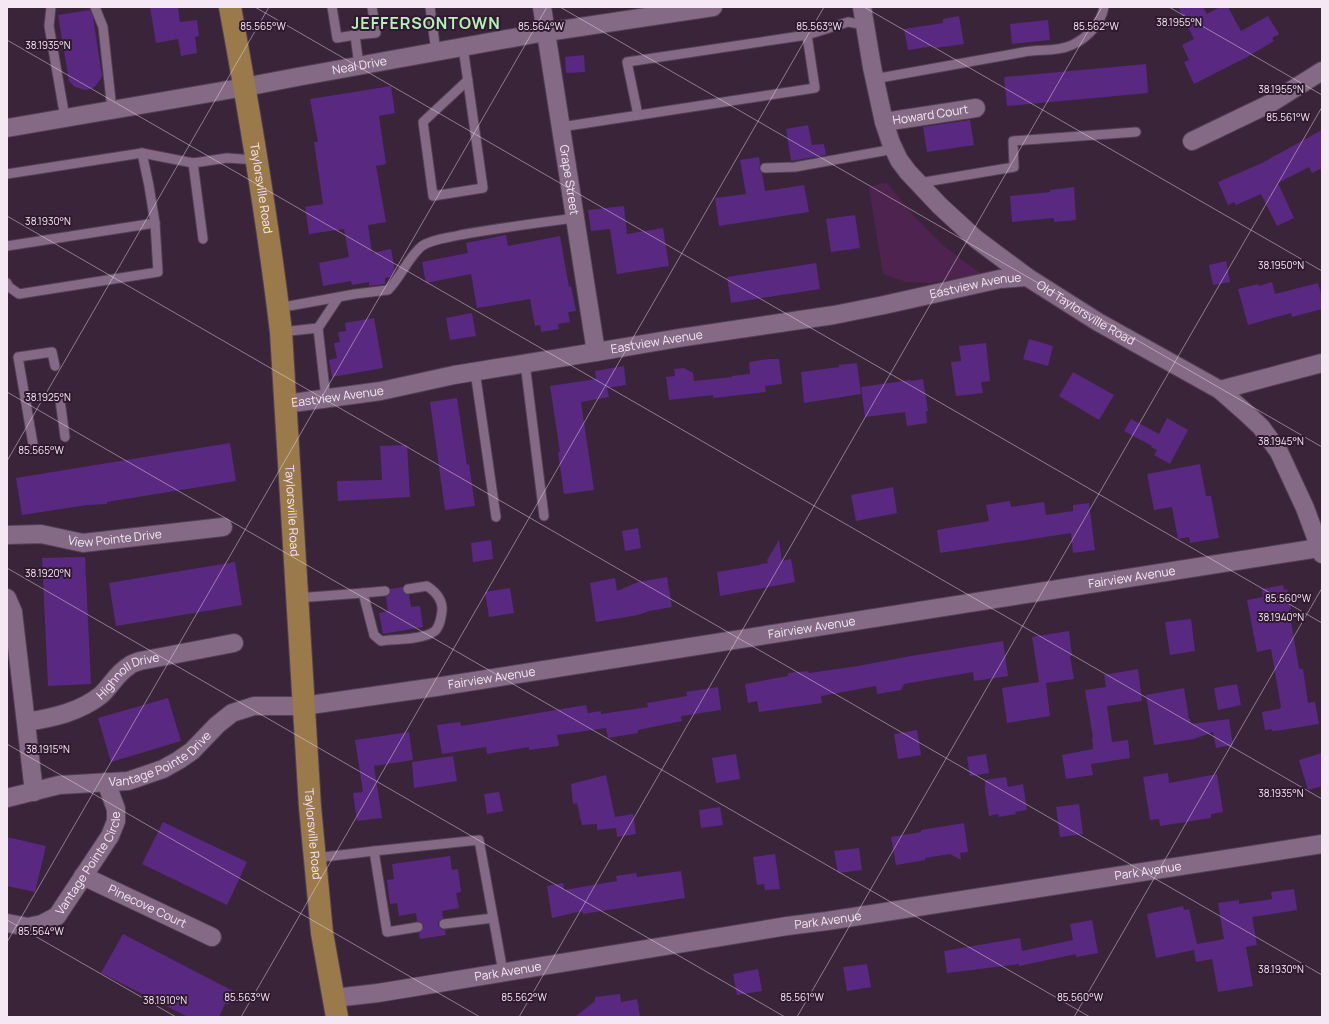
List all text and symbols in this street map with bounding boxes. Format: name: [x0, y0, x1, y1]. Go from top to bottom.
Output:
district label: JEFFERSONTOWN: [351, 12, 501, 34]
text: 38.1955°N: [1156, 15, 1202, 29]
text: 85.565°W: [240, 19, 287, 33]
text: 85.564°W: [518, 19, 565, 33]
text: 85.563°W: [796, 19, 842, 33]
text: 85.562°W: [1073, 19, 1119, 33]
text: 38.1935°N: [25, 38, 71, 52]
street label: Neal Drive: [331, 52, 388, 78]
text: 38.1955°N: [1258, 82, 1304, 96]
street label: Howard Court: [891, 100, 970, 129]
text: 85.561°W: [1266, 110, 1310, 124]
street label: Taylorsville Road: [246, 142, 277, 235]
street label: Grape Street: [556, 143, 583, 216]
text: 38.1930°N: [25, 214, 71, 228]
text: 38.1950°N: [1258, 258, 1304, 272]
street label: Eastview Avenue: [928, 268, 1022, 302]
street label: Old Taylorsville Road: [1033, 276, 1138, 349]
street label: Eastview Avenue: [609, 326, 704, 357]
street label: Eastview Avenue: [290, 382, 385, 411]
text: 38.1925°N: [25, 390, 71, 404]
text: 38.1945°N: [1258, 434, 1304, 448]
text: 85.565°W: [18, 443, 65, 457]
street label: Taylorsville Road: [281, 464, 304, 557]
street label: View Pointe Drive: [66, 525, 163, 551]
street label: Fairview Avenue: [1087, 562, 1177, 592]
text: 38.1920°N: [25, 566, 71, 580]
text: 85.560°W: [1265, 591, 1312, 605]
text: 38.1940°N: [1258, 610, 1304, 624]
street label: Fairview Avenue: [767, 612, 857, 643]
street label: Highnoll Drive: [92, 648, 161, 703]
street label: Fairview Avenue: [447, 662, 536, 693]
street label: Vantage Pointe Drive: [108, 727, 215, 790]
text: 38.1915°N: [26, 742, 70, 756]
text: 38.1935°N: [1258, 786, 1304, 800]
street label: Taylorsville Road: [301, 788, 326, 880]
street label: Vantage Pointe Circle: [51, 811, 124, 918]
street label: Park Avenue: [1113, 857, 1183, 884]
street label: Pinecove Court: [105, 880, 190, 932]
street label: Park Avenue: [793, 907, 862, 933]
text: 85.564°W: [18, 924, 65, 938]
street label: Park Avenue: [473, 957, 543, 985]
text: 38.1930°N: [1258, 962, 1304, 976]
text: 85.563°W: [224, 990, 270, 1004]
text: 85.562°W: [501, 990, 547, 1004]
text: 85.561°W: [780, 990, 824, 1004]
text: 85.560°W: [1057, 990, 1104, 1004]
text: 38.1910°N: [143, 993, 187, 1007]

